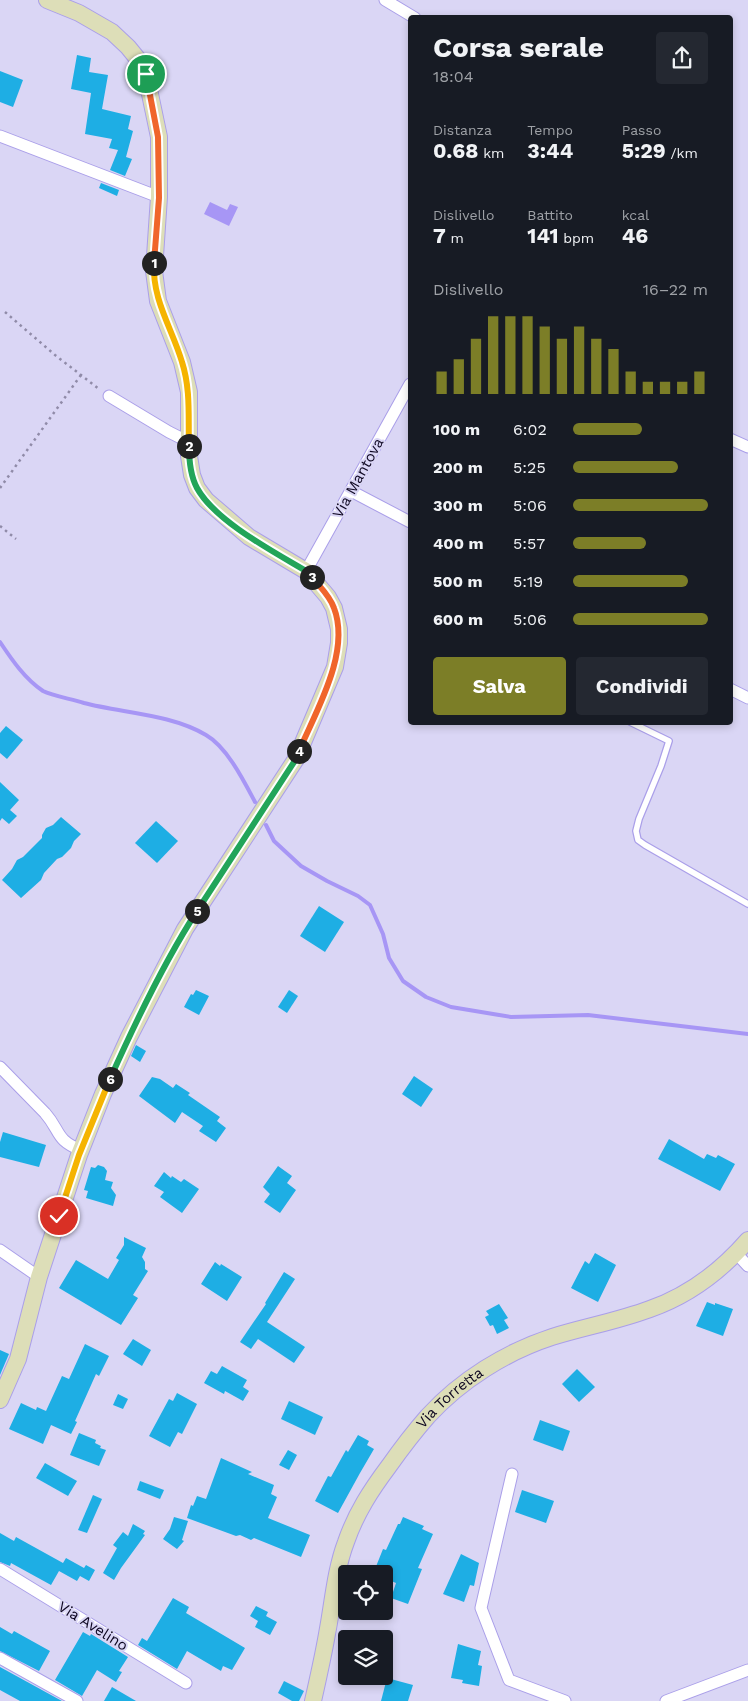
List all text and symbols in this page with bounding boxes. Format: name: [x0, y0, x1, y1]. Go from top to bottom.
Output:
text: Corsa serale: [433, 31, 604, 64]
button: share: [656, 32, 708, 84]
pin: [125, 53, 167, 95]
icon: arrive: [132, 60, 160, 88]
text: 18:04: [433, 67, 474, 86]
text: Distanza: [433, 122, 492, 138]
text: Tempo: [527, 122, 573, 138]
text: Passo: [622, 122, 661, 138]
text: 0.68: [433, 138, 478, 163]
text: 3:44: [527, 138, 573, 163]
text: 5:29: [622, 138, 666, 163]
text: km: [478, 145, 504, 161]
text: /km: [666, 145, 698, 161]
text: Dislivello: [433, 207, 494, 223]
text: Battito: [527, 207, 573, 223]
text: kcal: [622, 207, 649, 223]
text: 7: [433, 223, 446, 248]
text: 141: [527, 223, 558, 248]
text: 46: [622, 223, 648, 248]
text: m: [446, 230, 464, 246]
text: bpm: [558, 230, 594, 246]
pin: 1: [142, 250, 166, 276]
text: 1: [151, 255, 158, 271]
text: Dislivello: [433, 280, 503, 299]
text: 16–22 m: [643, 280, 708, 299]
text: 100 m: [433, 420, 480, 439]
text: 6:02: [513, 420, 547, 439]
pin: 2: [176, 434, 202, 458]
street label: Via Mantova: [329, 434, 388, 521]
text: 2: [185, 438, 194, 454]
text: 200 m: [433, 458, 483, 477]
text: 5:25: [513, 458, 546, 477]
text: 300 m: [433, 496, 483, 515]
text: 5:06: [513, 496, 547, 515]
text: 400 m: [433, 534, 484, 553]
text: 5:57: [513, 534, 545, 553]
pin: 3: [300, 564, 324, 590]
text: 3: [308, 569, 317, 585]
text: 500 m: [433, 572, 483, 591]
text: 5:19: [513, 572, 543, 591]
text: 600 m: [433, 610, 483, 629]
text: 5:06: [513, 610, 547, 629]
button: Salva: [433, 657, 566, 715]
button: Condividi: [576, 657, 708, 715]
pin: 4: [286, 738, 312, 764]
text: 4: [295, 743, 304, 759]
pin: 5: [184, 898, 210, 924]
text: 5: [193, 903, 202, 919]
pin: 6: [98, 1066, 122, 1092]
text: 6: [106, 1071, 115, 1087]
pin: [38, 1195, 80, 1237]
icon: check: [45, 1202, 73, 1230]
street label: Via Torretta: [412, 1363, 487, 1432]
map controls: [338, 1565, 393, 1685]
button: locate: [338, 1565, 393, 1620]
street label: Via Avelino: [55, 1597, 131, 1655]
button: layers: [338, 1630, 393, 1685]

